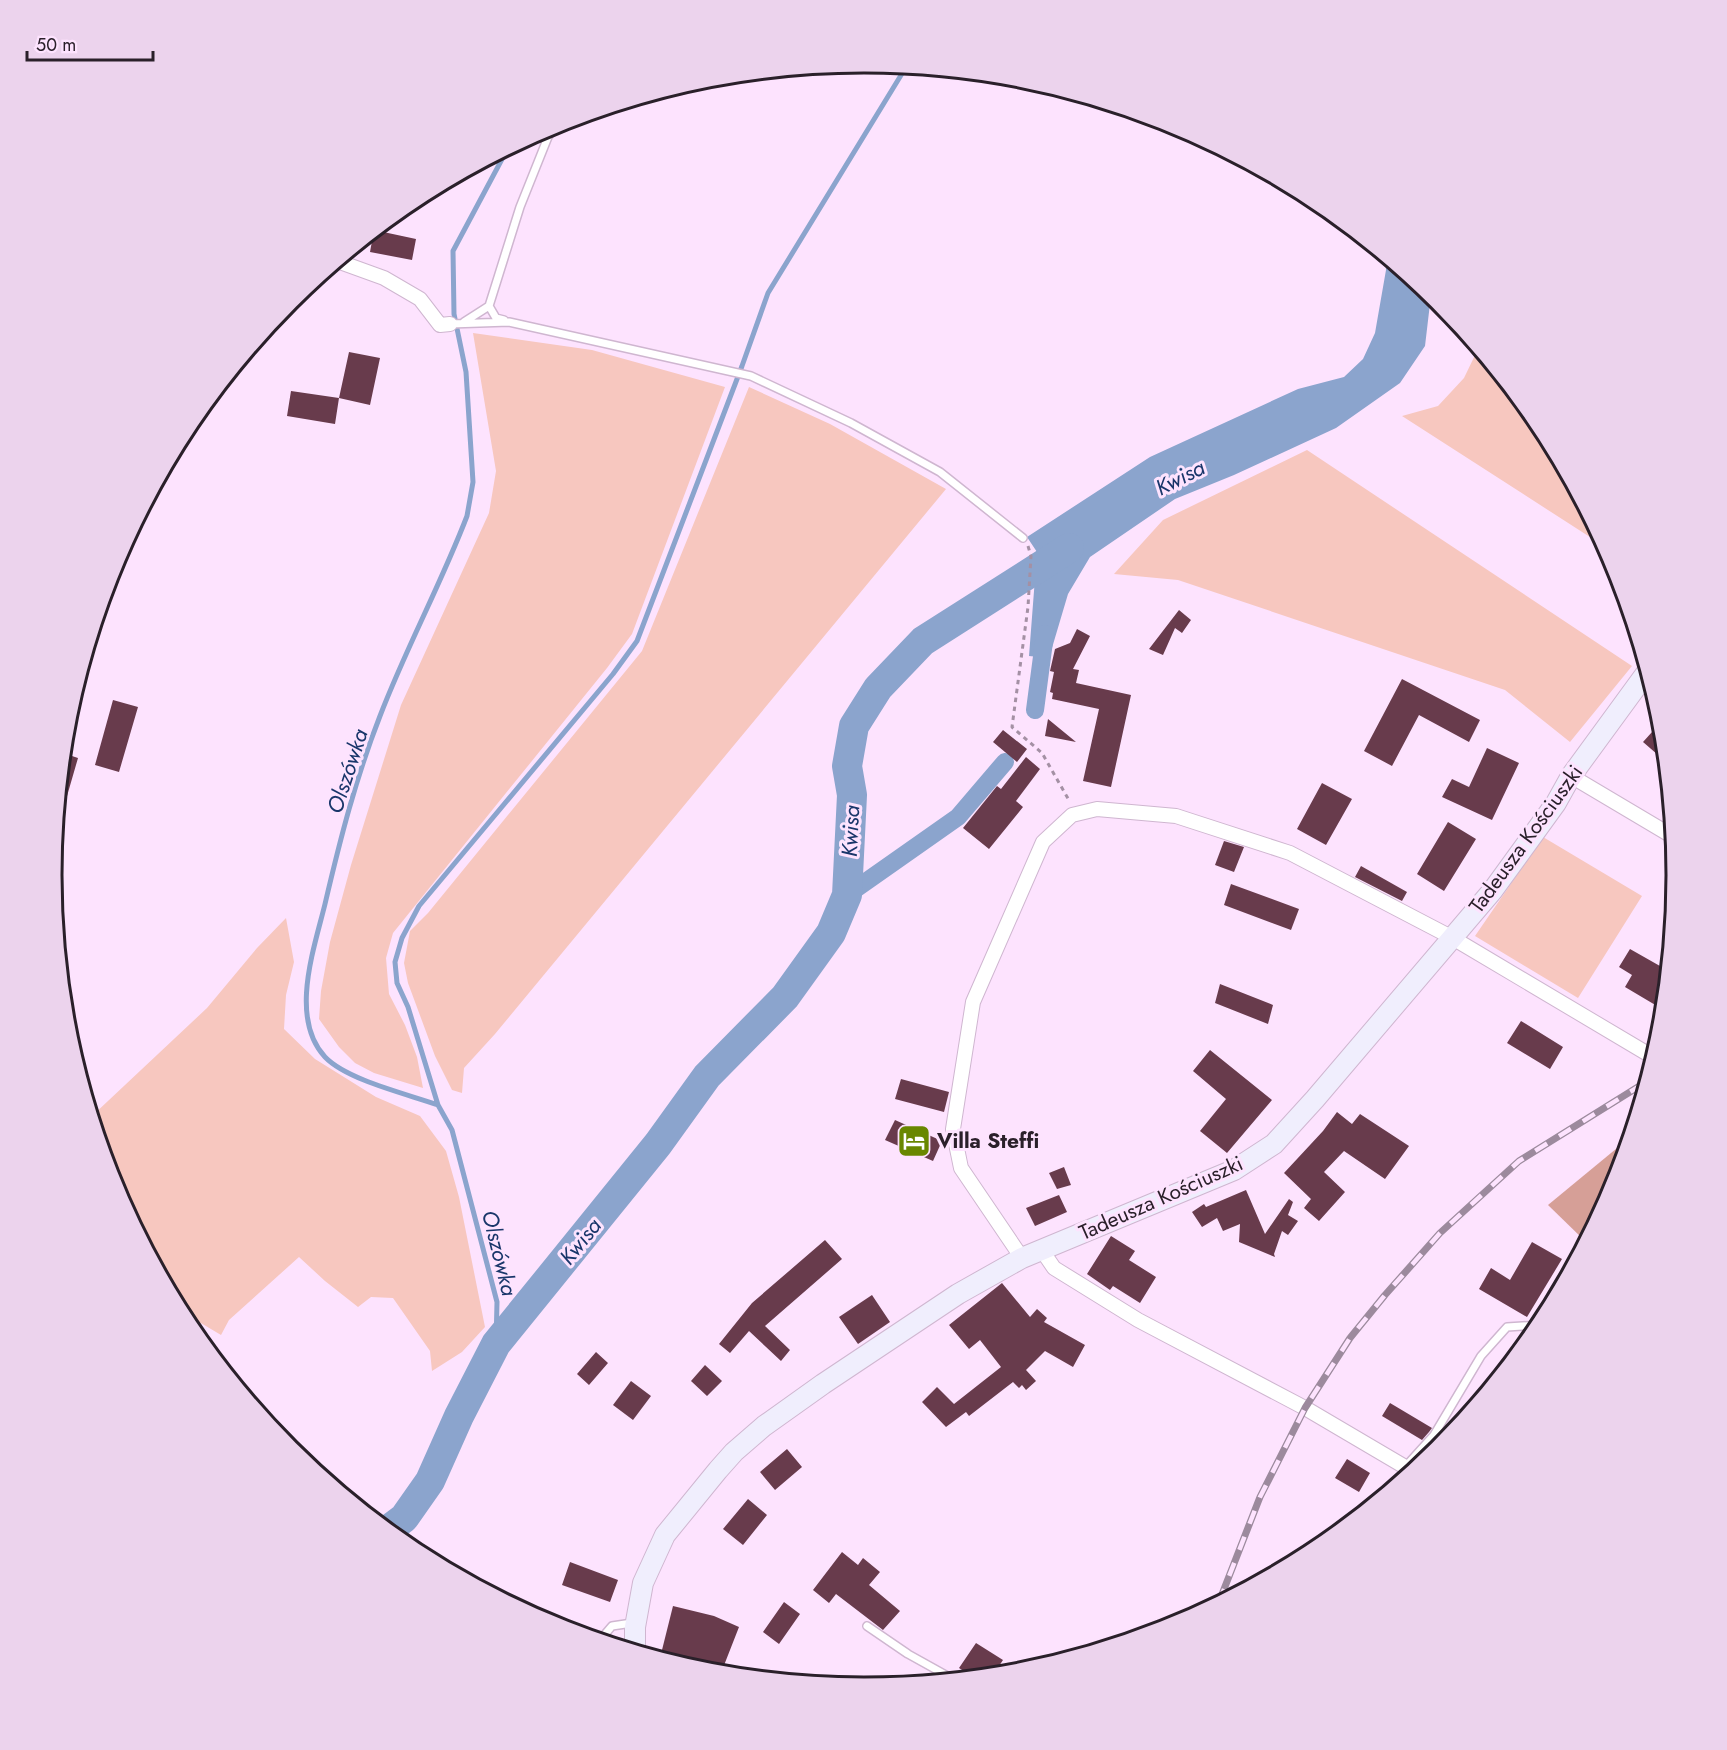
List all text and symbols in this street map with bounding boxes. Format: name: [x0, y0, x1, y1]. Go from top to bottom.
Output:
scale bar: [27, 24, 153, 62]
text: 50 m: [36, 32, 76, 58]
water label: Kwisa: [1150, 451, 1210, 503]
water label: Olszówka: [318, 725, 376, 817]
street label: Tadeusza Kościuszki: [1462, 759, 1590, 919]
water label: Kwisa: [833, 804, 867, 858]
hotel icon: Villa Steffi: [896, 1123, 932, 1159]
place label: Villa Steffi: [936, 1126, 1039, 1156]
street label: Tadeusza Kościuszki: [1074, 1148, 1248, 1248]
water label: Olszówka: [474, 1207, 526, 1299]
water label: Kwisa: [551, 1211, 609, 1271]

